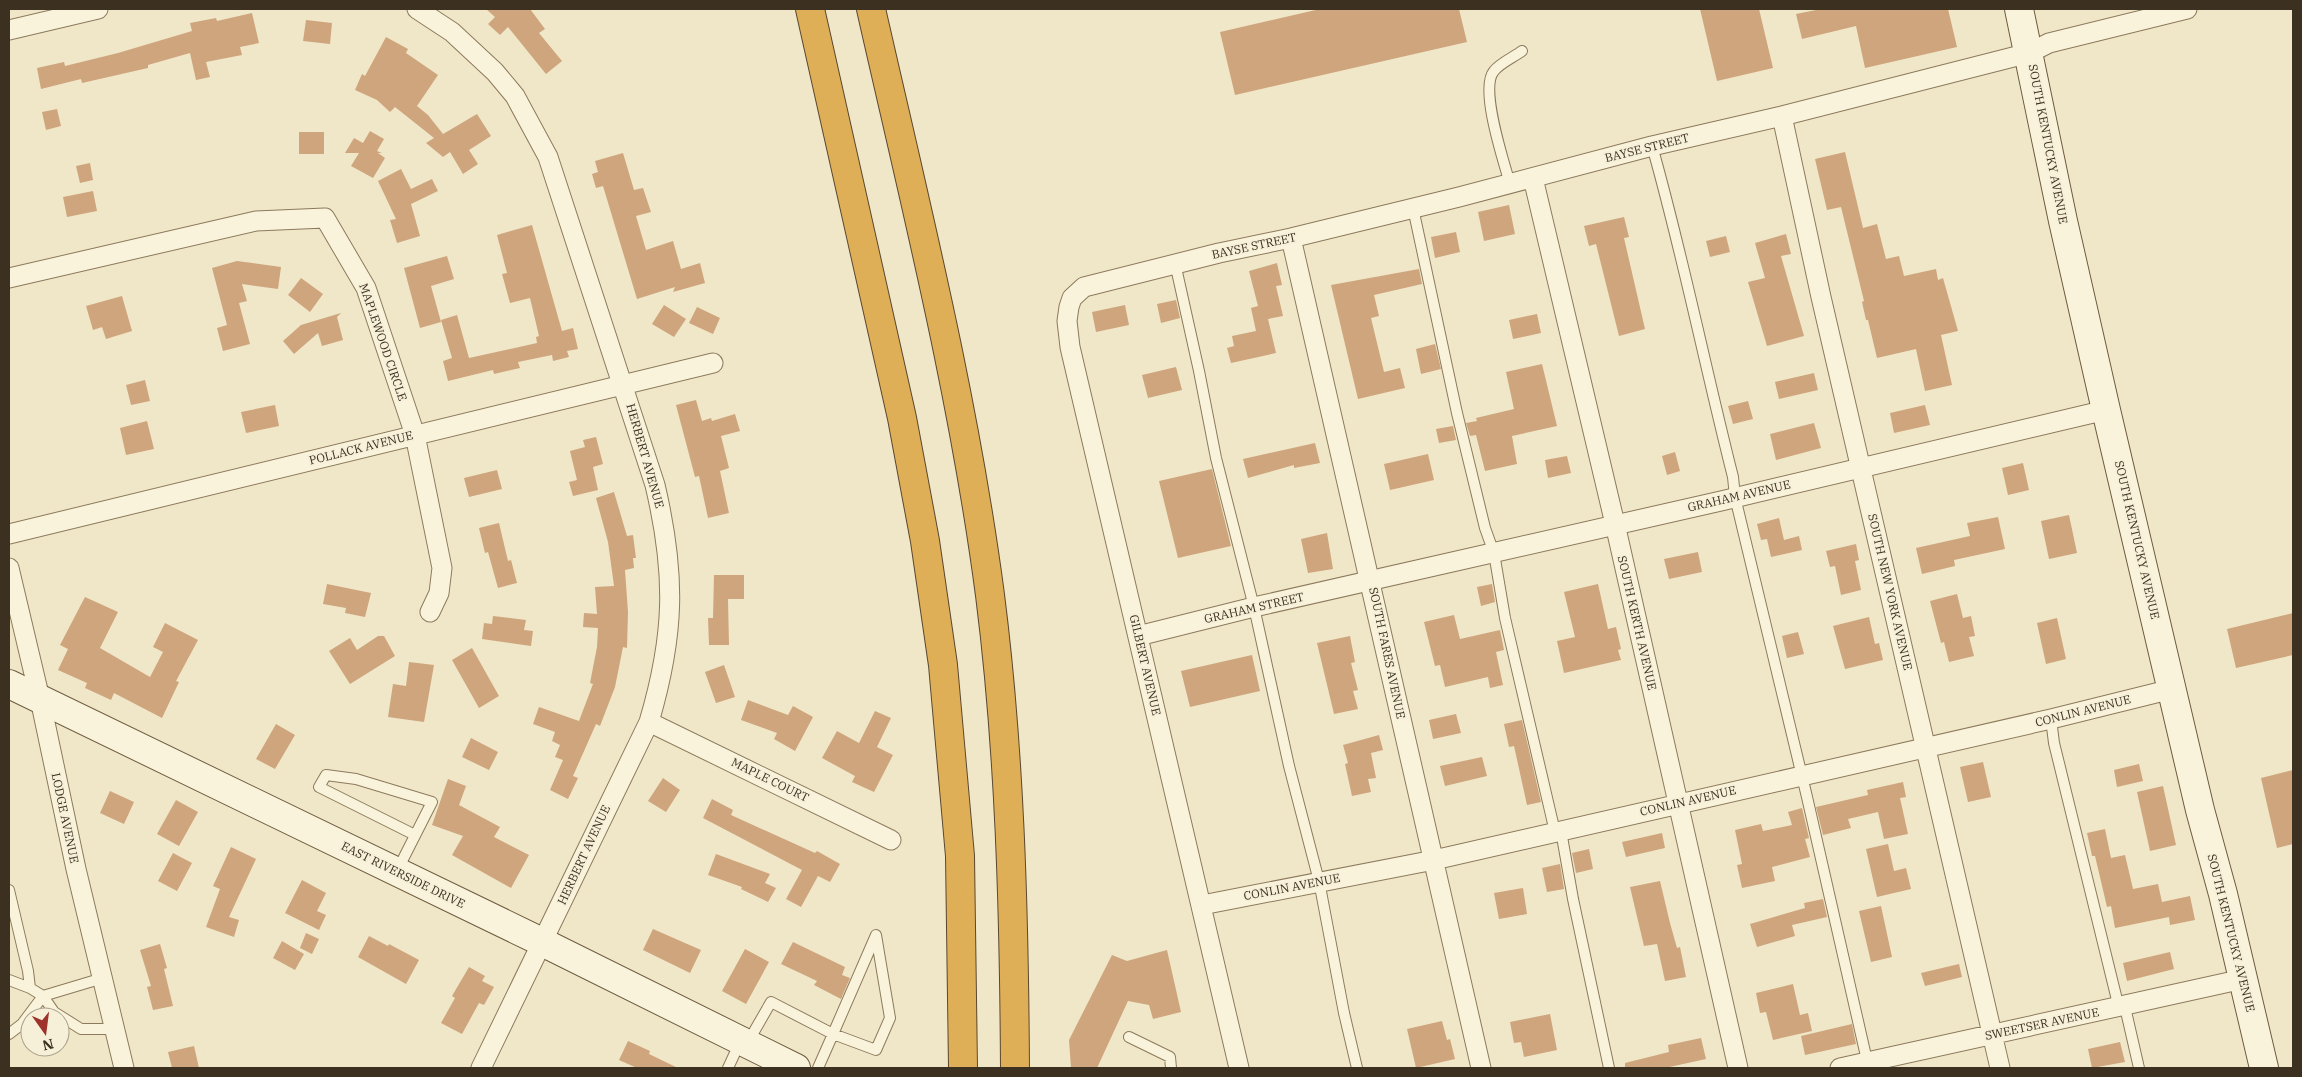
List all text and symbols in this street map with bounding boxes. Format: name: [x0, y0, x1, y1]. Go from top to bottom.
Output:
street label: SOUTH KENTUCKY AVENUE: [2026, 63, 2071, 225]
street label: BAYSE STREET: [1603, 130, 1691, 165]
street label: BAYSE STREET: [1210, 229, 1298, 262]
street label: MAPLEWOOD CIRCLE: [356, 281, 411, 403]
street label: HERBERT AVENUE: [623, 402, 668, 510]
street label: POLLACK AVENUE: [307, 427, 414, 468]
street label: SOUTH KENTUCKY AVENUE: [2112, 459, 2163, 621]
street label: GRAHAM AVENUE: [1686, 476, 1792, 515]
street label: SOUTH NEW YORK AVENUE: [1865, 512, 1916, 672]
street label: SOUTH KERTH AVENUE: [1615, 554, 1660, 692]
street label: SOUTH FARES AVENUE: [1366, 586, 1409, 720]
street label: GRAHAM STREET: [1203, 589, 1305, 626]
street label: GILBERT AVENUE: [1127, 613, 1164, 717]
street label: CONLIN AVENUE: [2033, 691, 2132, 730]
street label: MAPLE COURT: [729, 754, 812, 805]
street label: LODGE AVENUE: [49, 771, 82, 865]
street label: CONLIN AVENUE: [1638, 782, 1737, 819]
street label: HERBERT AVENUE: [554, 802, 613, 907]
street label: EAST RIVERSIDE DRIVE: [339, 838, 468, 911]
street label: SOUTH KENTUCKY AVENUE: [2205, 852, 2258, 1014]
street label: CONLIN AVENUE: [1242, 870, 1341, 903]
street label: SWEETSER AVENUE: [1983, 1004, 2100, 1043]
north arrow: [20, 1007, 70, 1057]
text: N: [41, 1035, 56, 1055]

